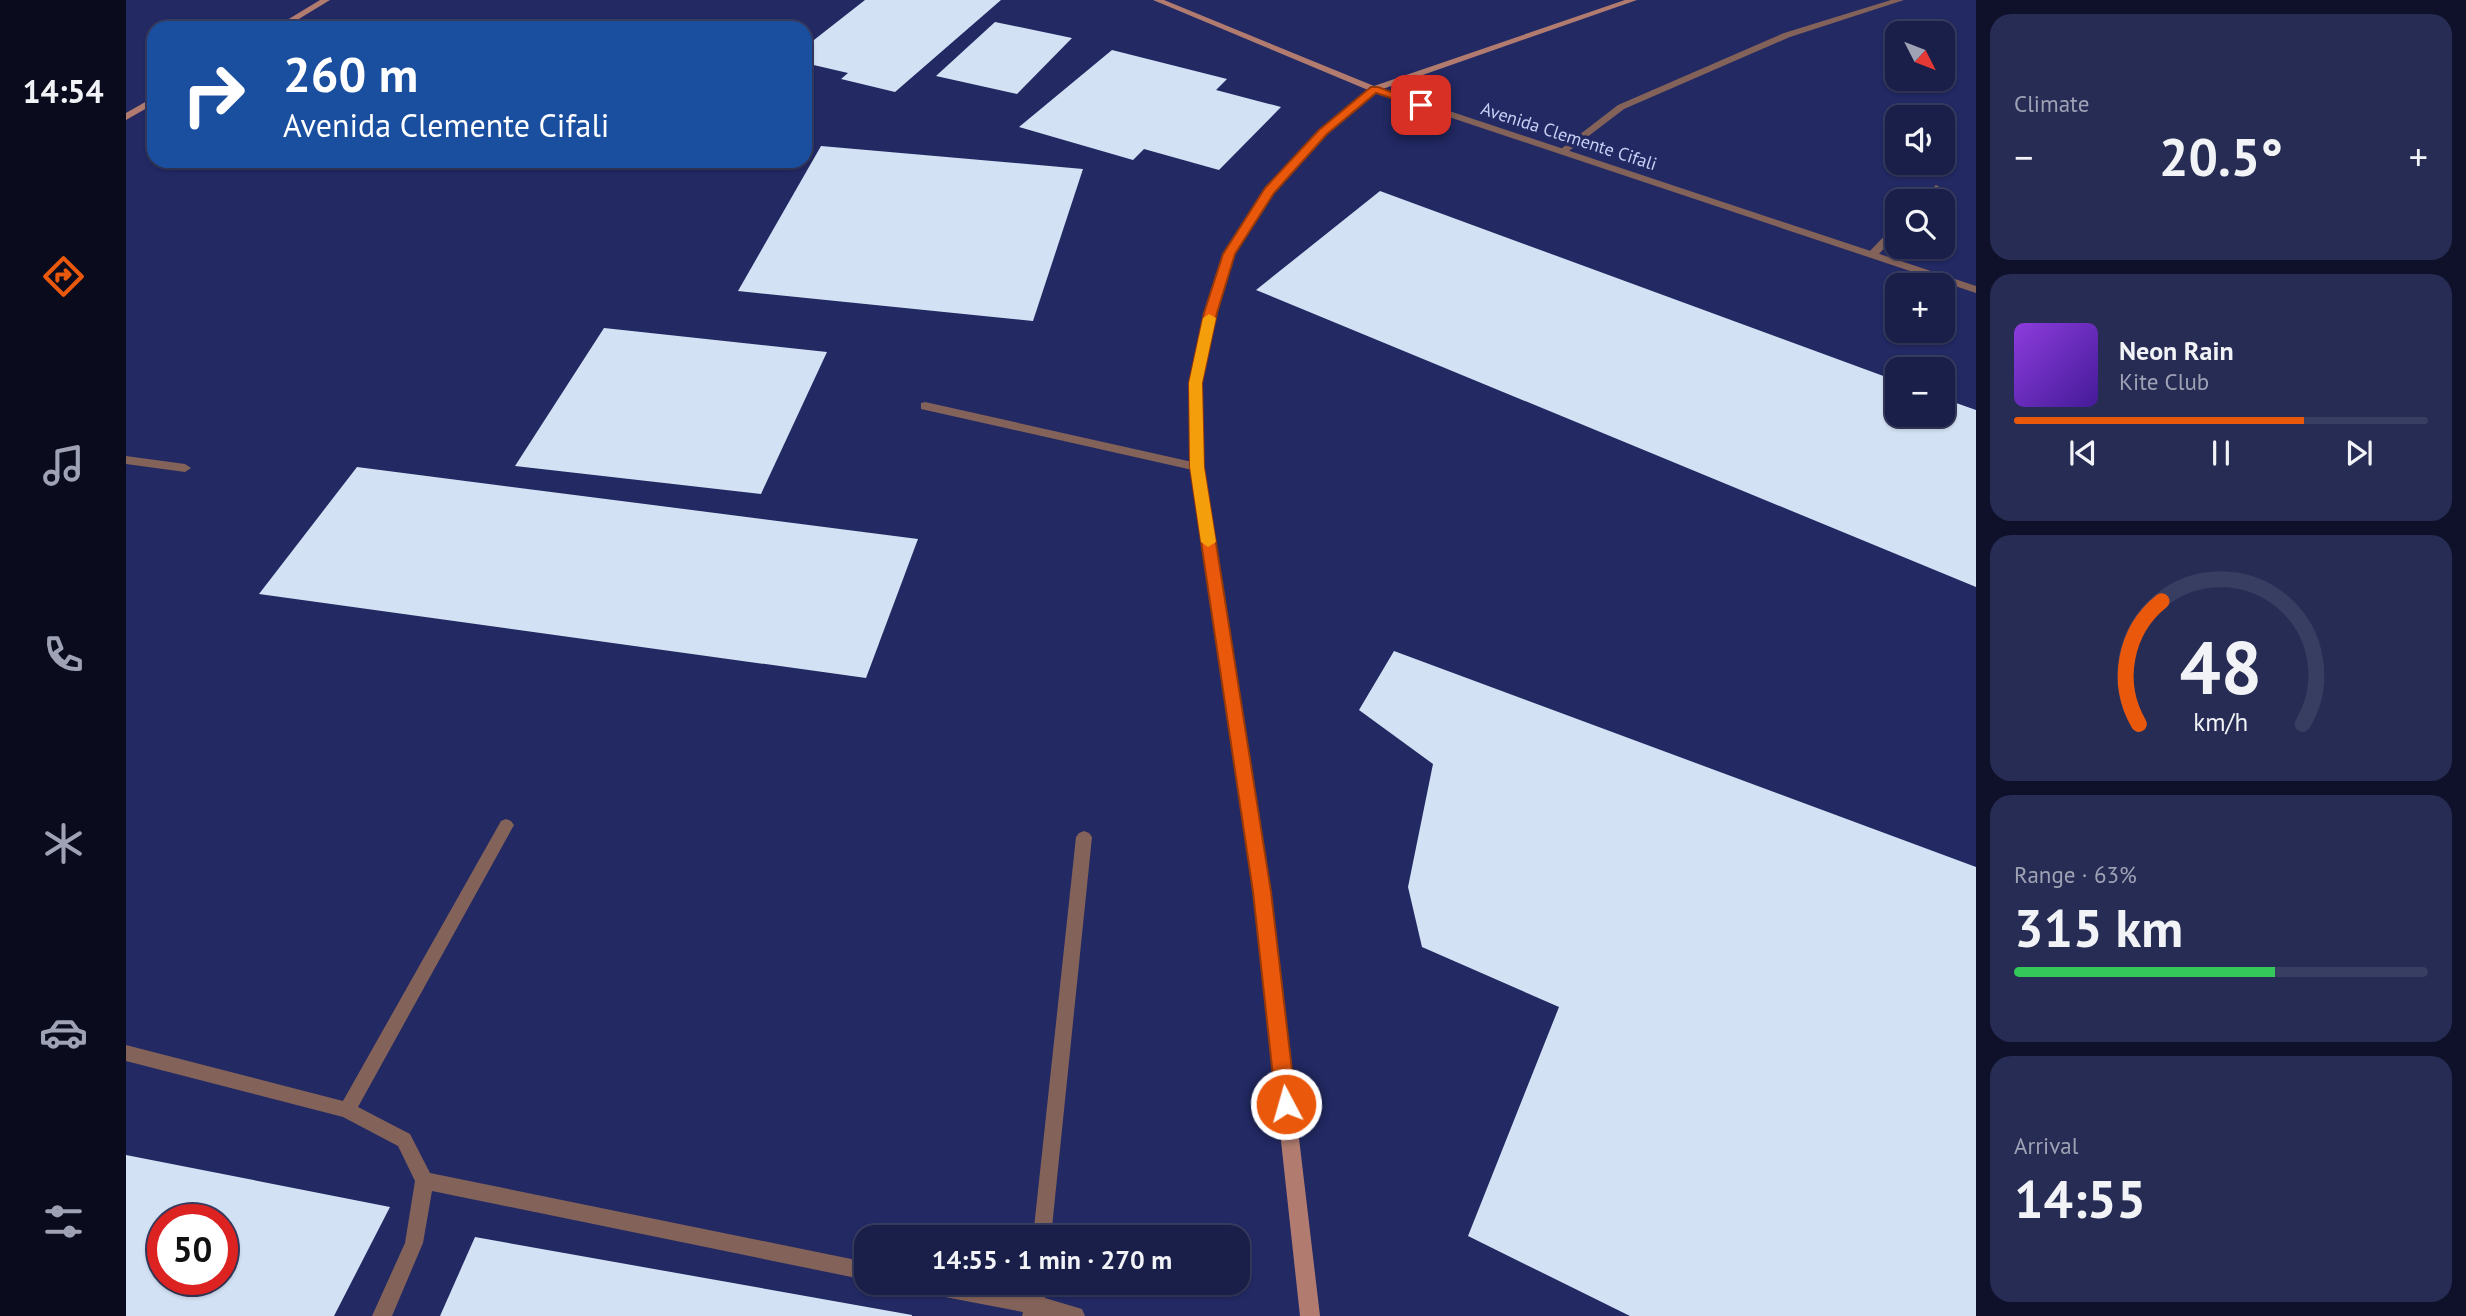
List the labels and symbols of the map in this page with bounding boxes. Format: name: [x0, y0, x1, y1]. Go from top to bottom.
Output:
north arrow: [1885, 21, 1955, 91]
pin: [1391, 75, 1451, 135]
street label: Avenida Clemente Cifali: [1478, 97, 1660, 175]
position arrow: [1249, 1067, 1323, 1141]
speed limit sign: 50: [147, 1204, 238, 1295]

